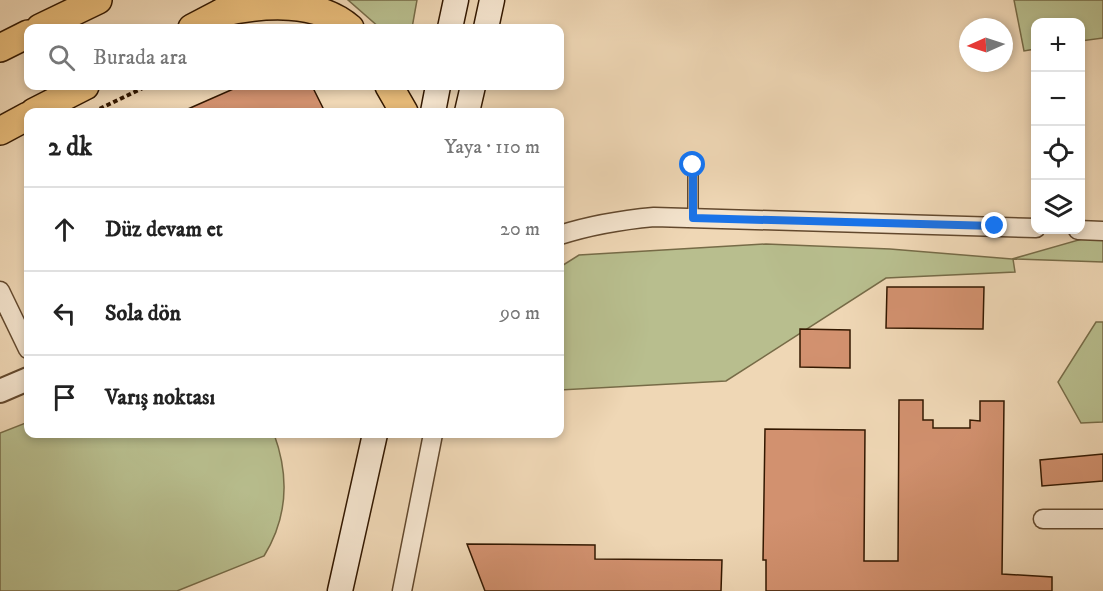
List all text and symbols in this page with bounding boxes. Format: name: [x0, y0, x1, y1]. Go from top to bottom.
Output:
north arrow: [959, 18, 1013, 72]
map controls: [1031, 18, 1085, 234]
button: +: [1031, 18, 1085, 72]
search box: [24, 24, 564, 90]
icon: search: [45, 41, 78, 74]
text: Burada ara: [93, 44, 187, 71]
button: −: [1031, 72, 1085, 126]
button: locate: [1031, 126, 1085, 180]
text: 2 dk: [48, 131, 92, 164]
text: Yaya · 110 m: [444, 135, 540, 160]
route start: [679, 151, 705, 177]
button: layers: [1031, 180, 1085, 234]
route end: [981, 212, 1007, 238]
icon: ahead: [48, 213, 81, 246]
text: Düz devam et: [105, 216, 223, 243]
text: 20 m: [500, 217, 540, 242]
icon: left: [48, 297, 81, 330]
text: Sola dön: [105, 300, 181, 327]
text: 90 m: [500, 301, 540, 326]
icon: arrive: [48, 381, 81, 414]
text: Varış noktası: [105, 384, 215, 411]

